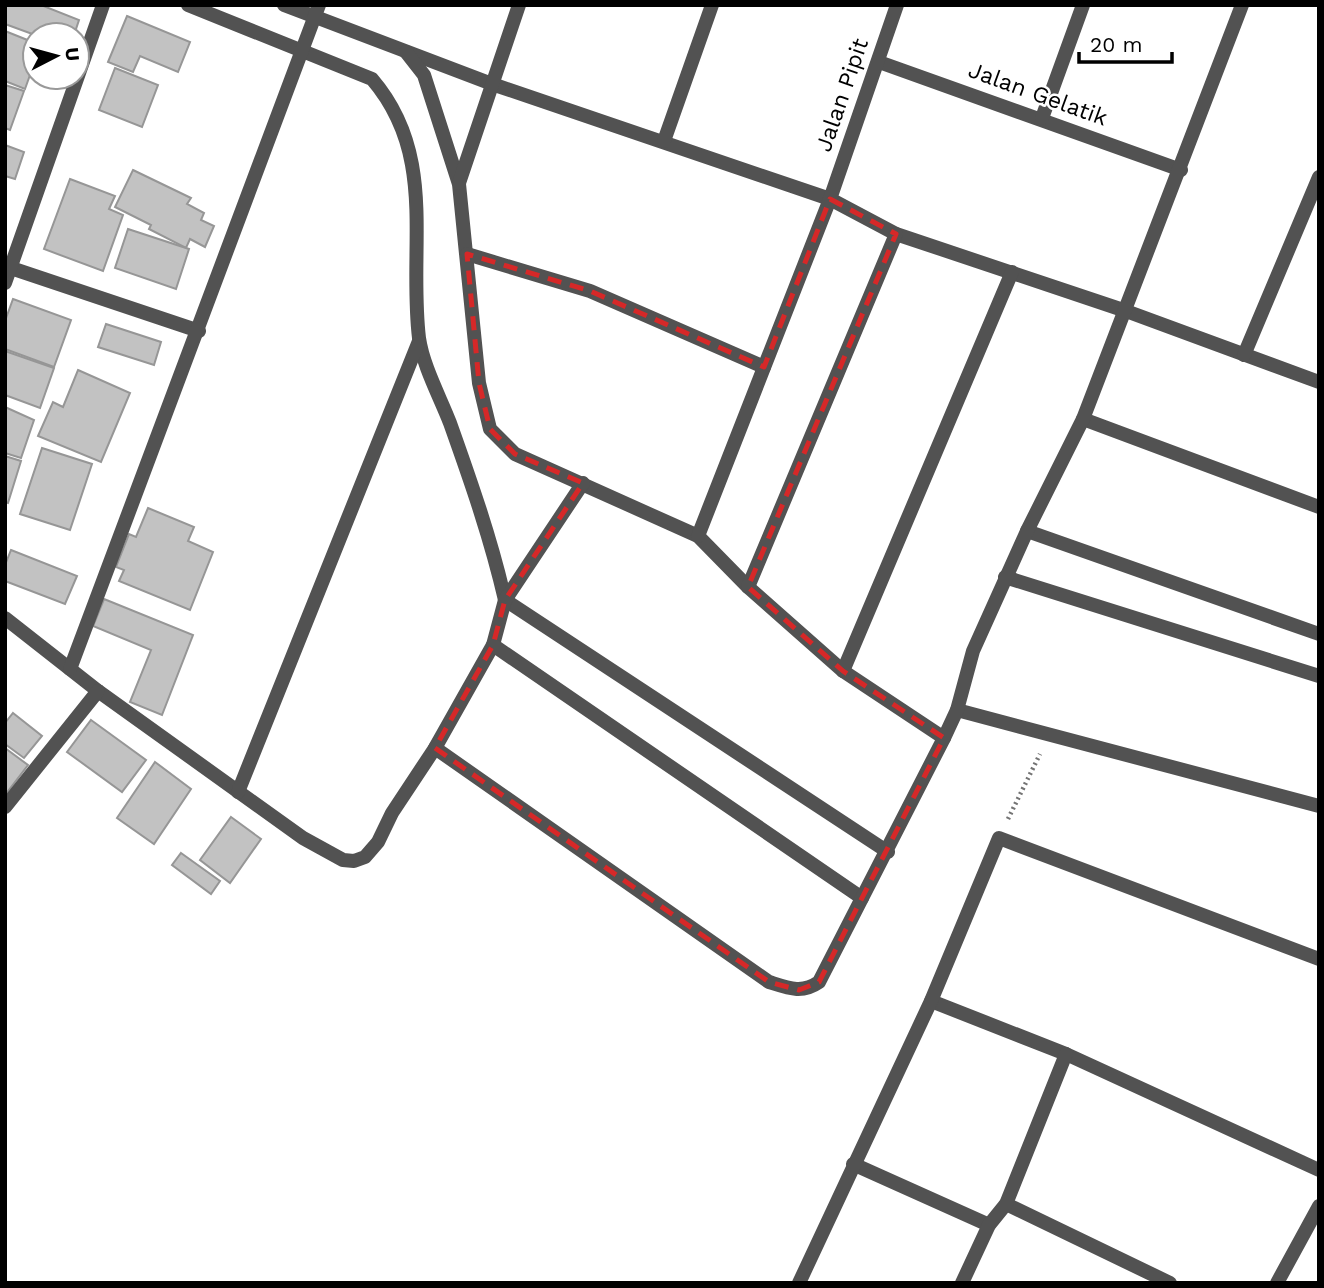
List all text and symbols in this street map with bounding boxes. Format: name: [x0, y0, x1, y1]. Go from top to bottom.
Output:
north arrow: [21, 21, 91, 91]
scale bar: [1079, 21, 1172, 65]
text: 20 m: [1090, 32, 1142, 57]
street label: Jalan Pipit: [810, 34, 874, 155]
text: U: [60, 46, 85, 62]
street label: Jalan Gelatik: [965, 56, 1111, 132]

